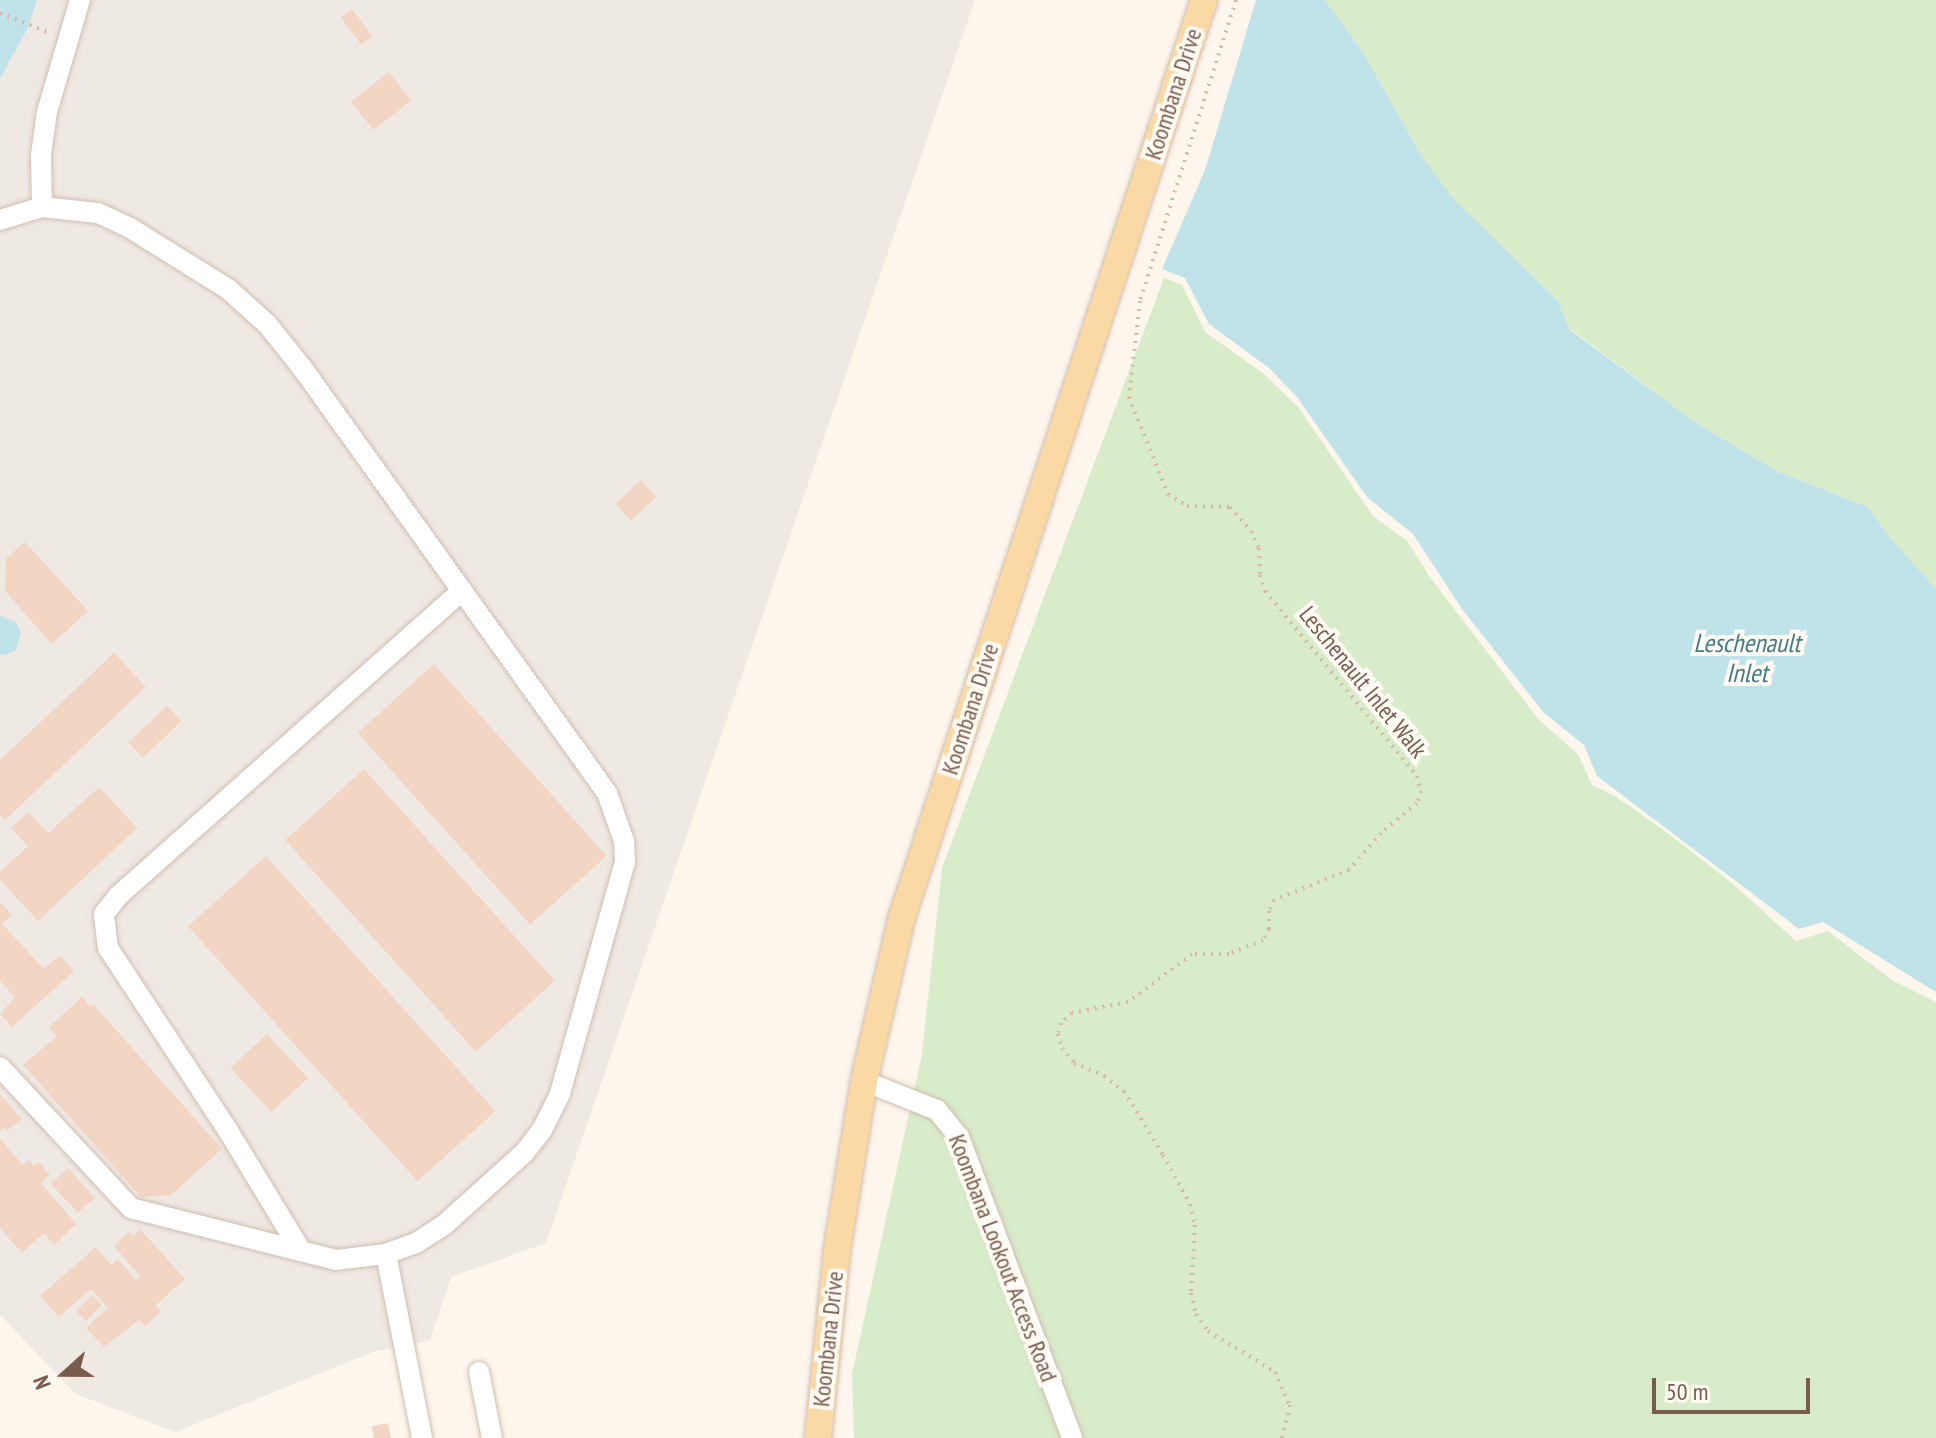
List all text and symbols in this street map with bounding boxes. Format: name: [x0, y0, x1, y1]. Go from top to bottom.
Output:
street label: Koombana Drive: [1138, 25, 1208, 163]
street label: Leschenault Inlet Walk: [1293, 600, 1433, 764]
water label: Leschenault Inlet: [1694, 627, 1800, 688]
street label: Koombana Drive: [935, 640, 1005, 778]
street label: Koombana Lookout Access Road: [942, 1130, 1064, 1386]
street label: Koombana Drive: [807, 1270, 849, 1408]
north arrow: [24, 1334, 104, 1414]
scale bar: [1656, 1362, 1814, 1412]
text: N: [26, 1372, 57, 1393]
text: 50 m: [1666, 1376, 1708, 1407]

